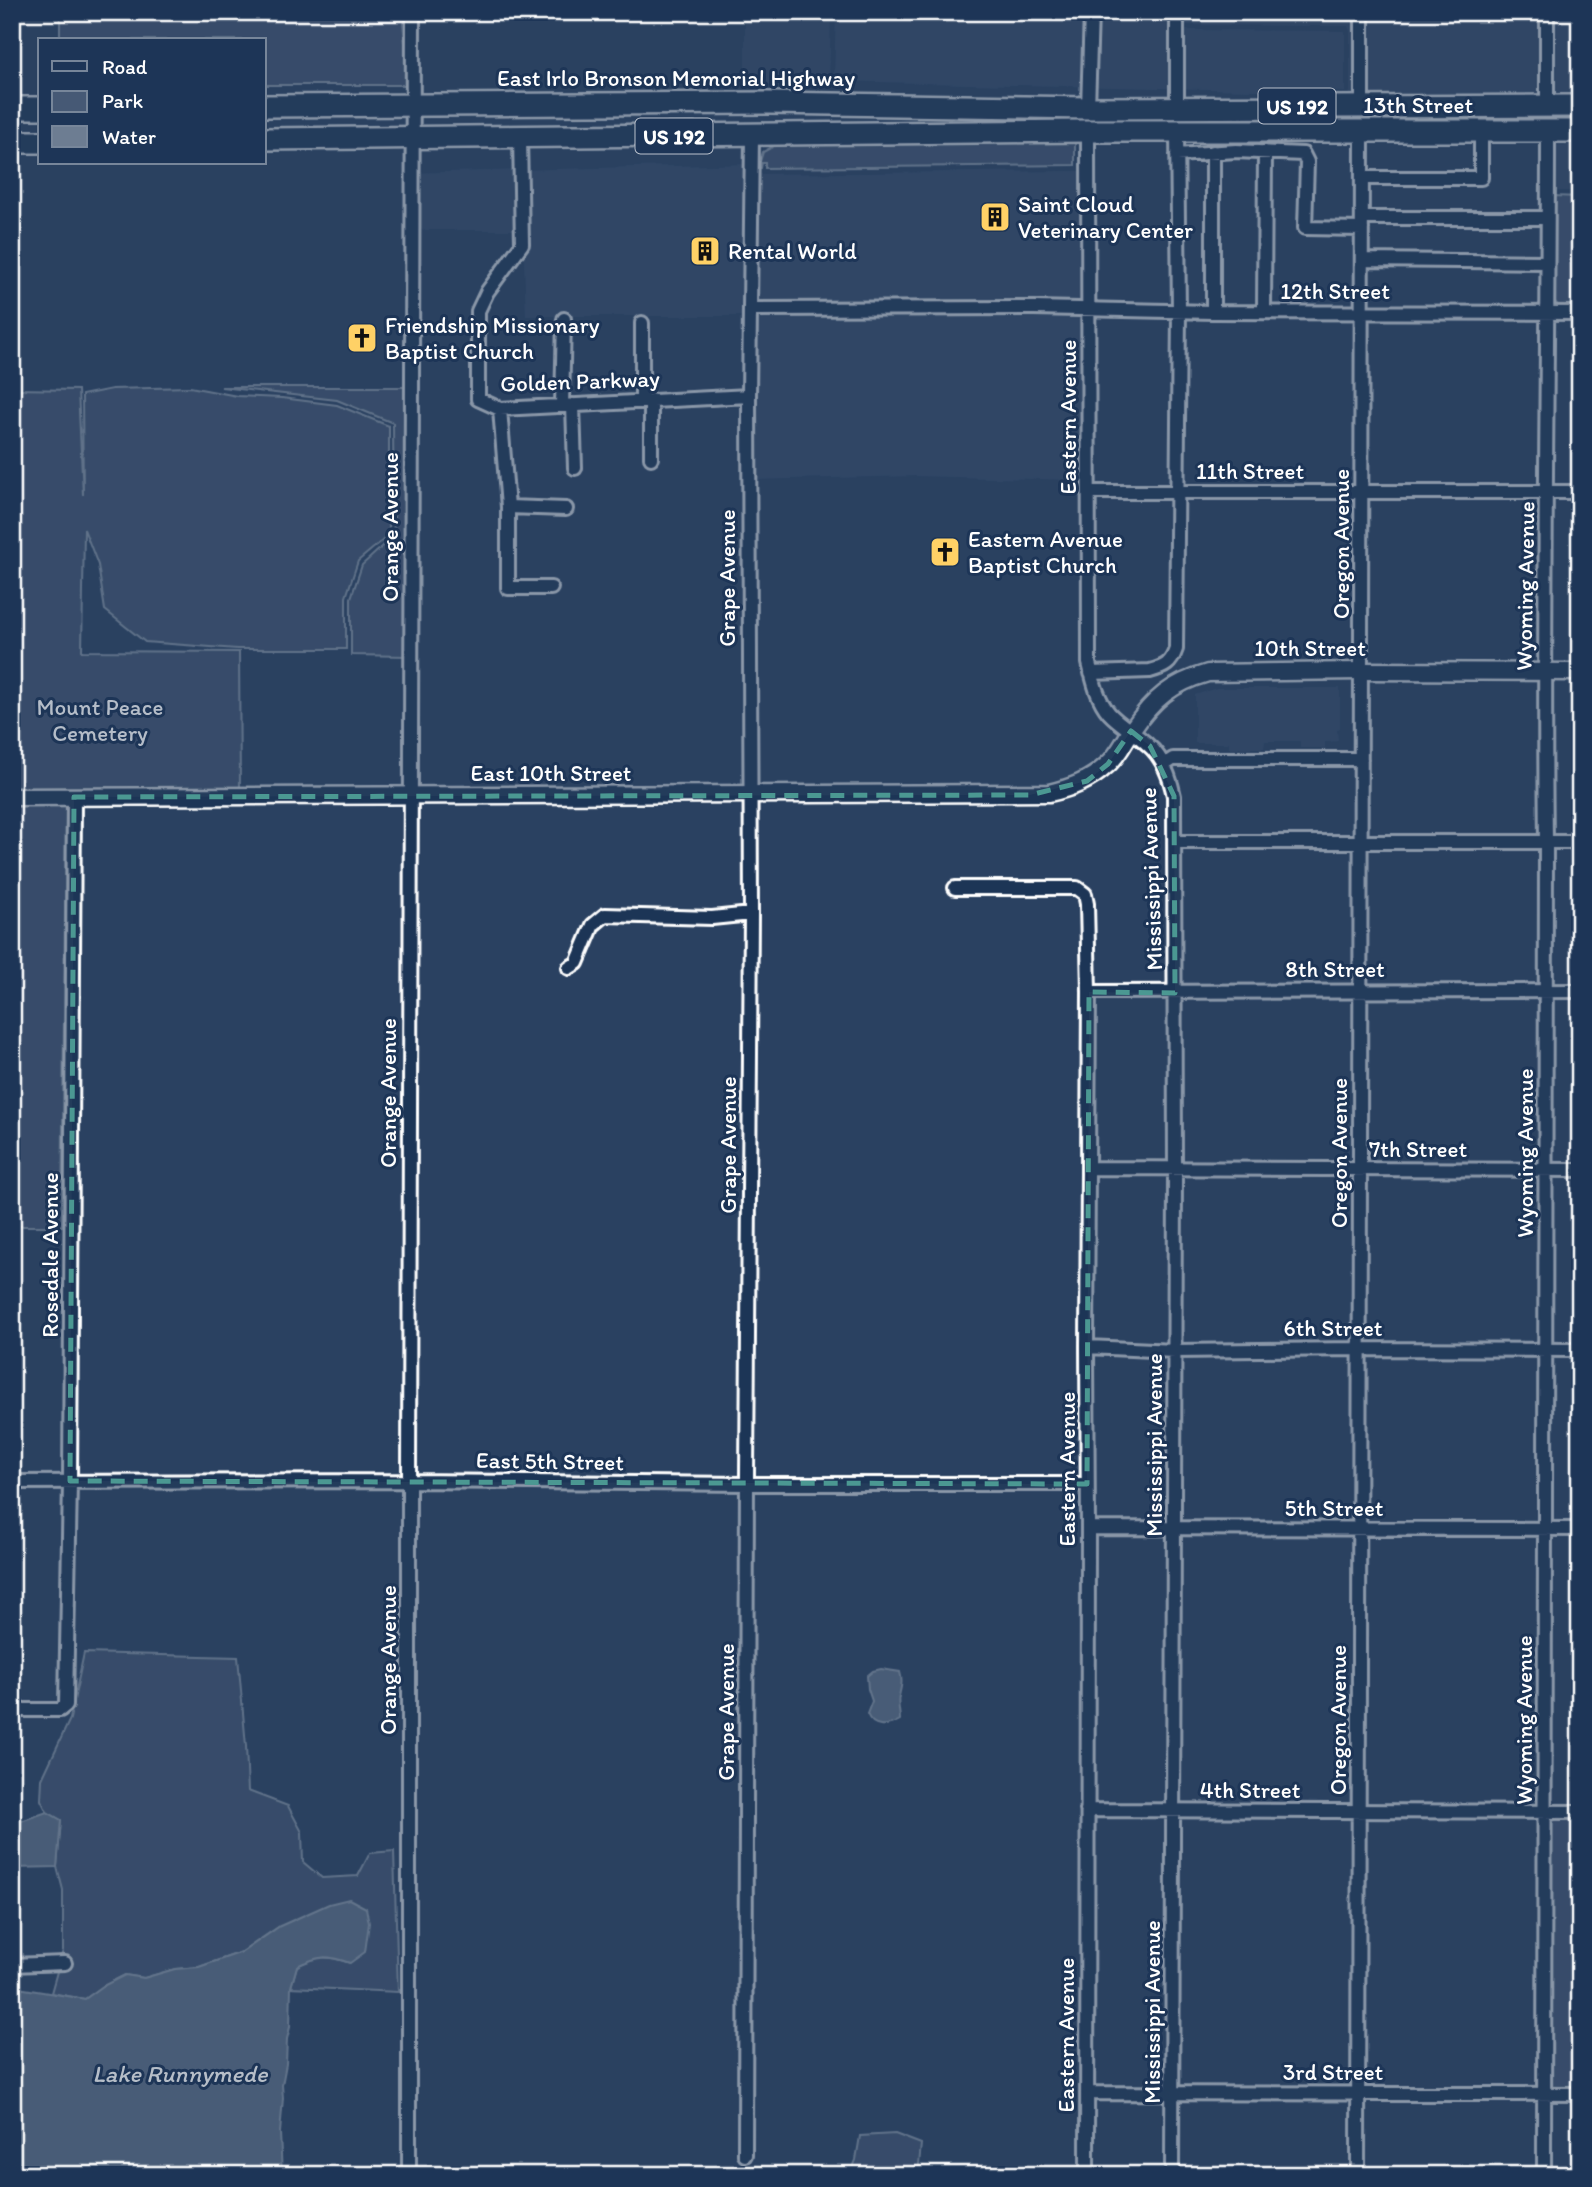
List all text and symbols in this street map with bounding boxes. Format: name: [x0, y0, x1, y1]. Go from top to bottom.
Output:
legend: [38, 38, 266, 164]
text: Road: [102, 54, 148, 79]
street label: East Irlo Bronson Memorial Highway: [497, 64, 855, 92]
text: Park: [102, 88, 144, 113]
road number: US 192: [1258, 88, 1336, 124]
street label: 13th Street: [1363, 91, 1473, 119]
road number: US 192: [636, 118, 712, 154]
text: Water: [102, 124, 156, 149]
place label: Saint Cloud Veterinary Center: [1018, 190, 1193, 244]
building icon: Saint Cloud Veterinary Center: [978, 200, 1012, 234]
building icon: Rental World: [688, 234, 722, 268]
place label: Rental World: [728, 237, 857, 265]
street label: 12th Street: [1280, 277, 1390, 305]
place label: Friendship Missionary Baptist Church: [385, 311, 600, 365]
church icon: Friendship Missionary Baptist Church: [345, 321, 379, 355]
street label: Eastern Avenue: [1054, 340, 1082, 494]
street label: Golden Parkway: [500, 364, 661, 398]
street label: Orange Avenue: [376, 452, 404, 602]
street label: 11th Street: [1196, 457, 1304, 485]
street label: Oregon Avenue: [1327, 469, 1355, 619]
street label: Wyoming Avenue: [1510, 501, 1540, 671]
street label: Grape Avenue: [713, 509, 741, 647]
place label: Eastern Avenue Baptist Church: [968, 525, 1123, 579]
church icon: Eastern Avenue Baptist Church: [928, 535, 962, 569]
street label: 10th Street: [1254, 634, 1366, 662]
park label: Mount Peace Cemetery: [36, 693, 164, 747]
street label: East 10th Street: [471, 759, 631, 787]
street label: Mississippi Avenue: [1134, 787, 1168, 971]
street label: 8th Street: [1285, 955, 1385, 983]
street label: Orange Avenue: [374, 1018, 402, 1168]
street label: Wyoming Avenue: [1511, 1068, 1539, 1238]
street label: Grape Avenue: [714, 1076, 742, 1214]
street label: Oregon Avenue: [1325, 1078, 1353, 1228]
street label: 7th Street: [1369, 1135, 1467, 1163]
street label: Rosedale Avenue: [36, 1172, 64, 1338]
street label: 6th Street: [1284, 1314, 1383, 1342]
street label: Mississippi Avenue: [1140, 1353, 1168, 1537]
street label: Eastern Avenue: [1053, 1392, 1081, 1546]
street label: East 5th Street: [476, 1446, 624, 1476]
street label: 5th Street: [1285, 1494, 1384, 1522]
street label: Orange Avenue: [374, 1585, 402, 1735]
street label: Wyoming Avenue: [1510, 1635, 1538, 1805]
street label: Grape Avenue: [712, 1643, 740, 1781]
street label: Oregon Avenue: [1324, 1645, 1352, 1795]
street label: 4th Street: [1200, 1776, 1301, 1804]
street label: Mississippi Avenue: [1138, 1920, 1166, 2104]
street label: Eastern Avenue: [1052, 1958, 1080, 2112]
street label: 3rd Street: [1283, 2058, 1384, 2086]
water label: Lake Runnymede: [93, 2059, 269, 2088]

